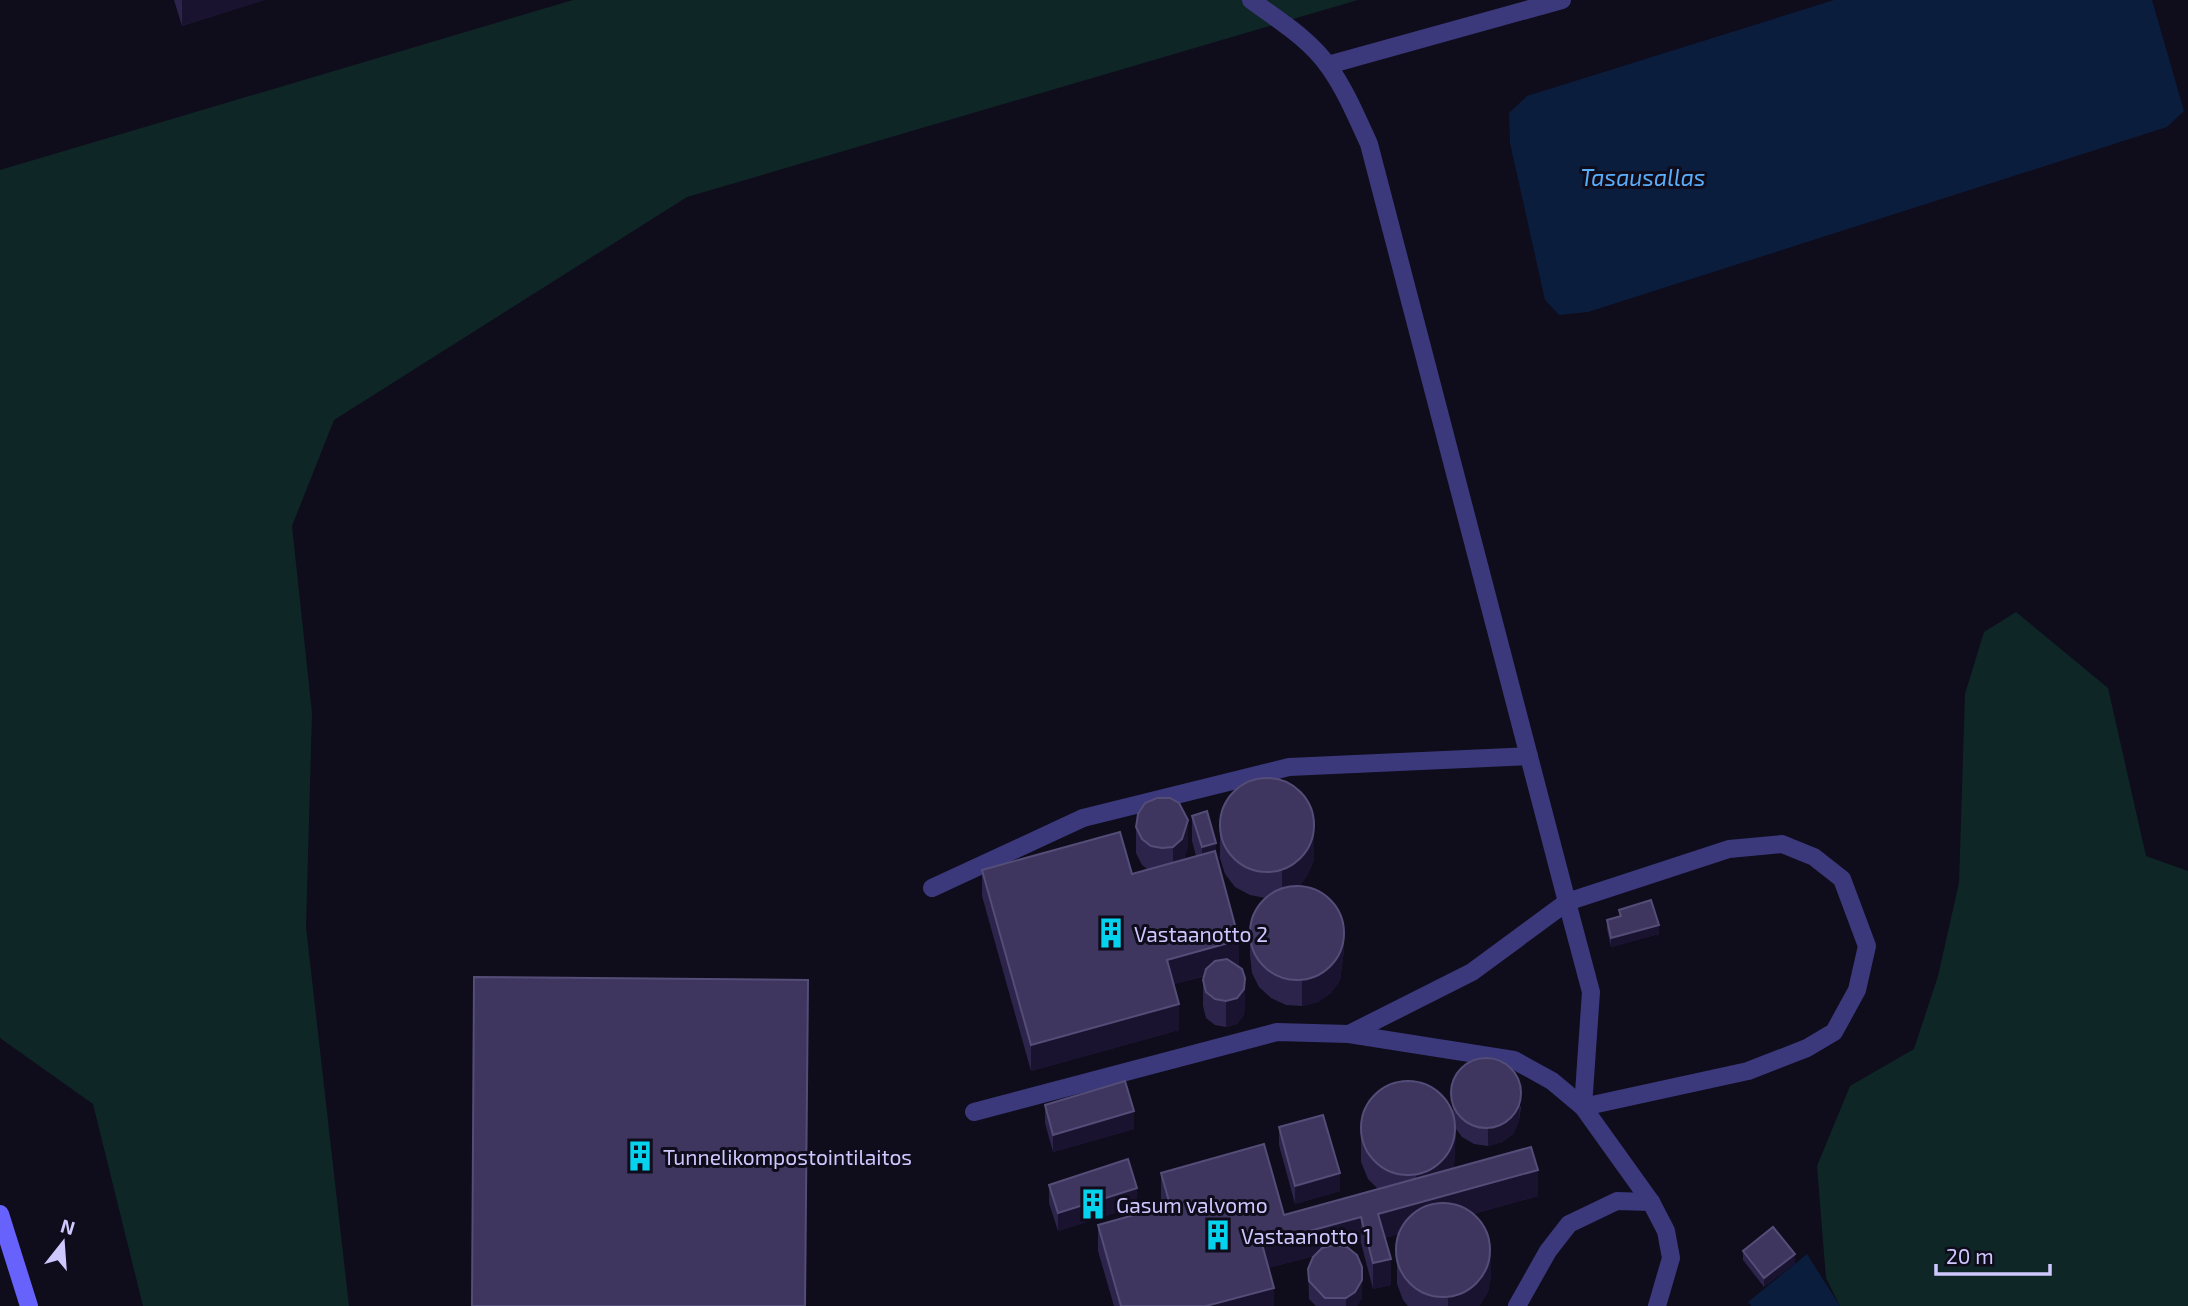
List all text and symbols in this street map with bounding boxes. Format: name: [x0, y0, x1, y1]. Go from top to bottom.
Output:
water label: Tasausallas: [1581, 163, 1705, 191]
building icon: Vastaanotto 2: [1094, 916, 1128, 950]
place label: Vastaanotto 2: [1134, 921, 1268, 946]
building icon: Tunnelikompostointilaitos: [623, 1139, 657, 1173]
place label: Tunnelikompostointilaitos: [663, 1144, 912, 1169]
building icon: Gasum valvomo: [1076, 1187, 1110, 1221]
place label: Gasum valvomo: [1116, 1192, 1268, 1217]
north arrow: [28, 1208, 98, 1278]
text: N: [58, 1213, 78, 1239]
building icon: Vastaanotto 1: [1201, 1218, 1235, 1252]
place label: Vastaanotto 1: [1241, 1223, 1372, 1248]
scale bar: [1936, 1232, 2050, 1276]
text: 20 m: [1946, 1243, 1994, 1268]

